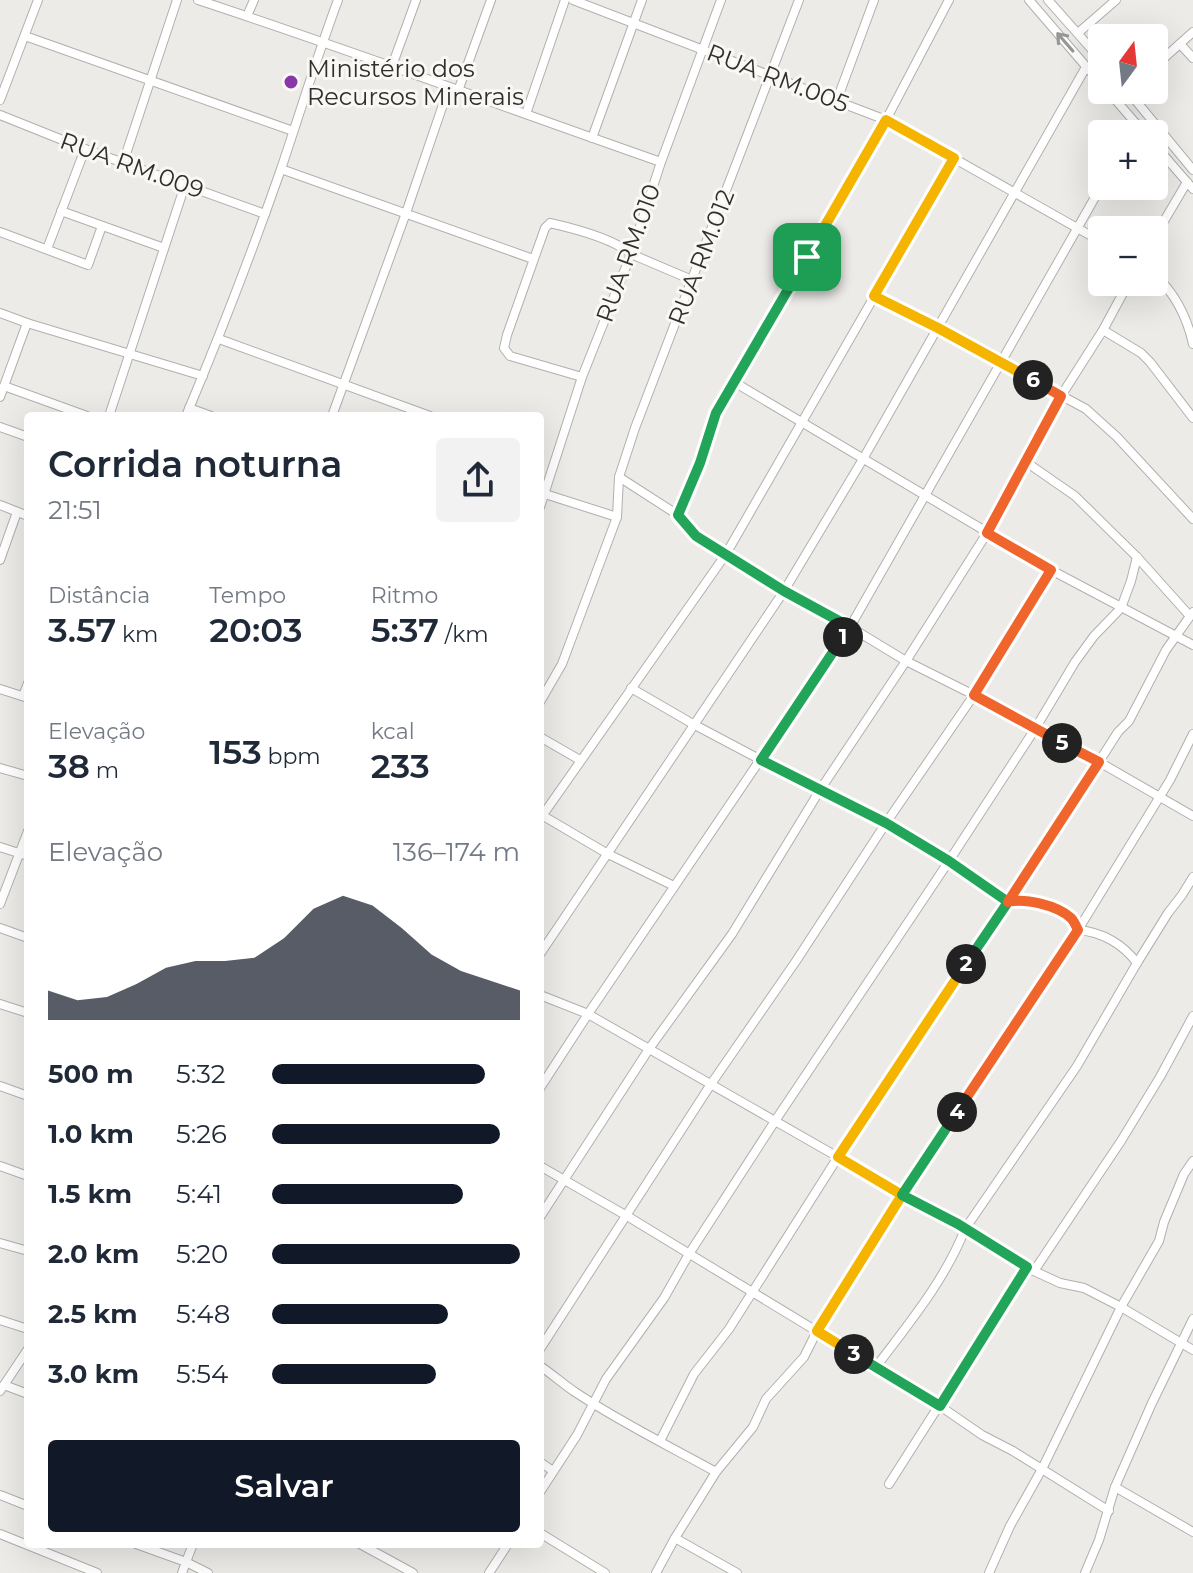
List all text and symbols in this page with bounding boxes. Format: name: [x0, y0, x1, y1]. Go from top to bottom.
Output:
north arrow: [1088, 24, 1168, 104]
map controls: [1088, 24, 1168, 296]
one-way arrow: [1057, 33, 1075, 53]
street label: RUA RM.005: [703, 38, 853, 118]
place label: Ministério dos Recursos Minerais: [307, 54, 524, 111]
marker: Ministério dos Recursos Minerais: [282, 73, 300, 91]
button: +: [1088, 120, 1168, 200]
street label: RUA RM.009: [56, 126, 208, 204]
street label: RUA RM.010: [590, 180, 666, 326]
street label: RUA RM.012: [662, 185, 740, 329]
button: −: [1088, 216, 1168, 296]
pin: [773, 223, 841, 291]
icon: arrive: [785, 235, 829, 279]
pin: 6: [1013, 360, 1053, 400]
text: 6: [1026, 366, 1040, 393]
button: share: [436, 438, 520, 522]
text: Corrida noturna: [48, 442, 342, 486]
text: 21:51: [48, 494, 102, 526]
text: Distância: [48, 582, 150, 609]
text: Tempo: [209, 582, 286, 609]
text: Ritmo: [371, 582, 438, 609]
text: 3.57: [48, 609, 116, 651]
text: 20:03: [209, 609, 303, 651]
text: 5:37: [371, 609, 439, 651]
pin: 1: [823, 617, 863, 657]
text: km: [116, 621, 158, 648]
text: /km: [439, 621, 489, 648]
text: 1: [839, 623, 847, 650]
text: Elevação: [48, 718, 145, 745]
text: kcal: [371, 718, 415, 745]
pin: 5: [1042, 723, 1082, 763]
text: 5: [1055, 729, 1069, 756]
text: 153: [209, 731, 262, 773]
text: bpm: [262, 743, 321, 770]
text: 38: [48, 745, 90, 787]
text: 233: [371, 745, 430, 787]
text: m: [90, 757, 119, 784]
text: Elevação: [48, 836, 163, 868]
text: 136–174 m: [393, 836, 520, 868]
pin: 2: [946, 944, 986, 984]
text: 2: [960, 950, 972, 977]
text: 500 m: [48, 1058, 133, 1090]
text: 5:32: [176, 1058, 226, 1090]
pin: 4: [937, 1092, 977, 1132]
text: 4: [949, 1098, 965, 1125]
text: 1.0 km: [48, 1118, 134, 1150]
text: 5:26: [176, 1118, 227, 1150]
text: 1.5 km: [48, 1178, 132, 1210]
text: 5:41: [176, 1178, 222, 1210]
text: 2.0 km: [48, 1238, 139, 1270]
text: 5:20: [176, 1238, 228, 1270]
text: 2.5 km: [48, 1298, 137, 1330]
text: 5:48: [176, 1298, 230, 1330]
pin: 3: [834, 1334, 874, 1374]
text: 3: [847, 1340, 861, 1367]
text: 3.0 km: [48, 1358, 139, 1390]
text: 5:54: [176, 1358, 228, 1390]
button: Salvar: [48, 1440, 520, 1532]

